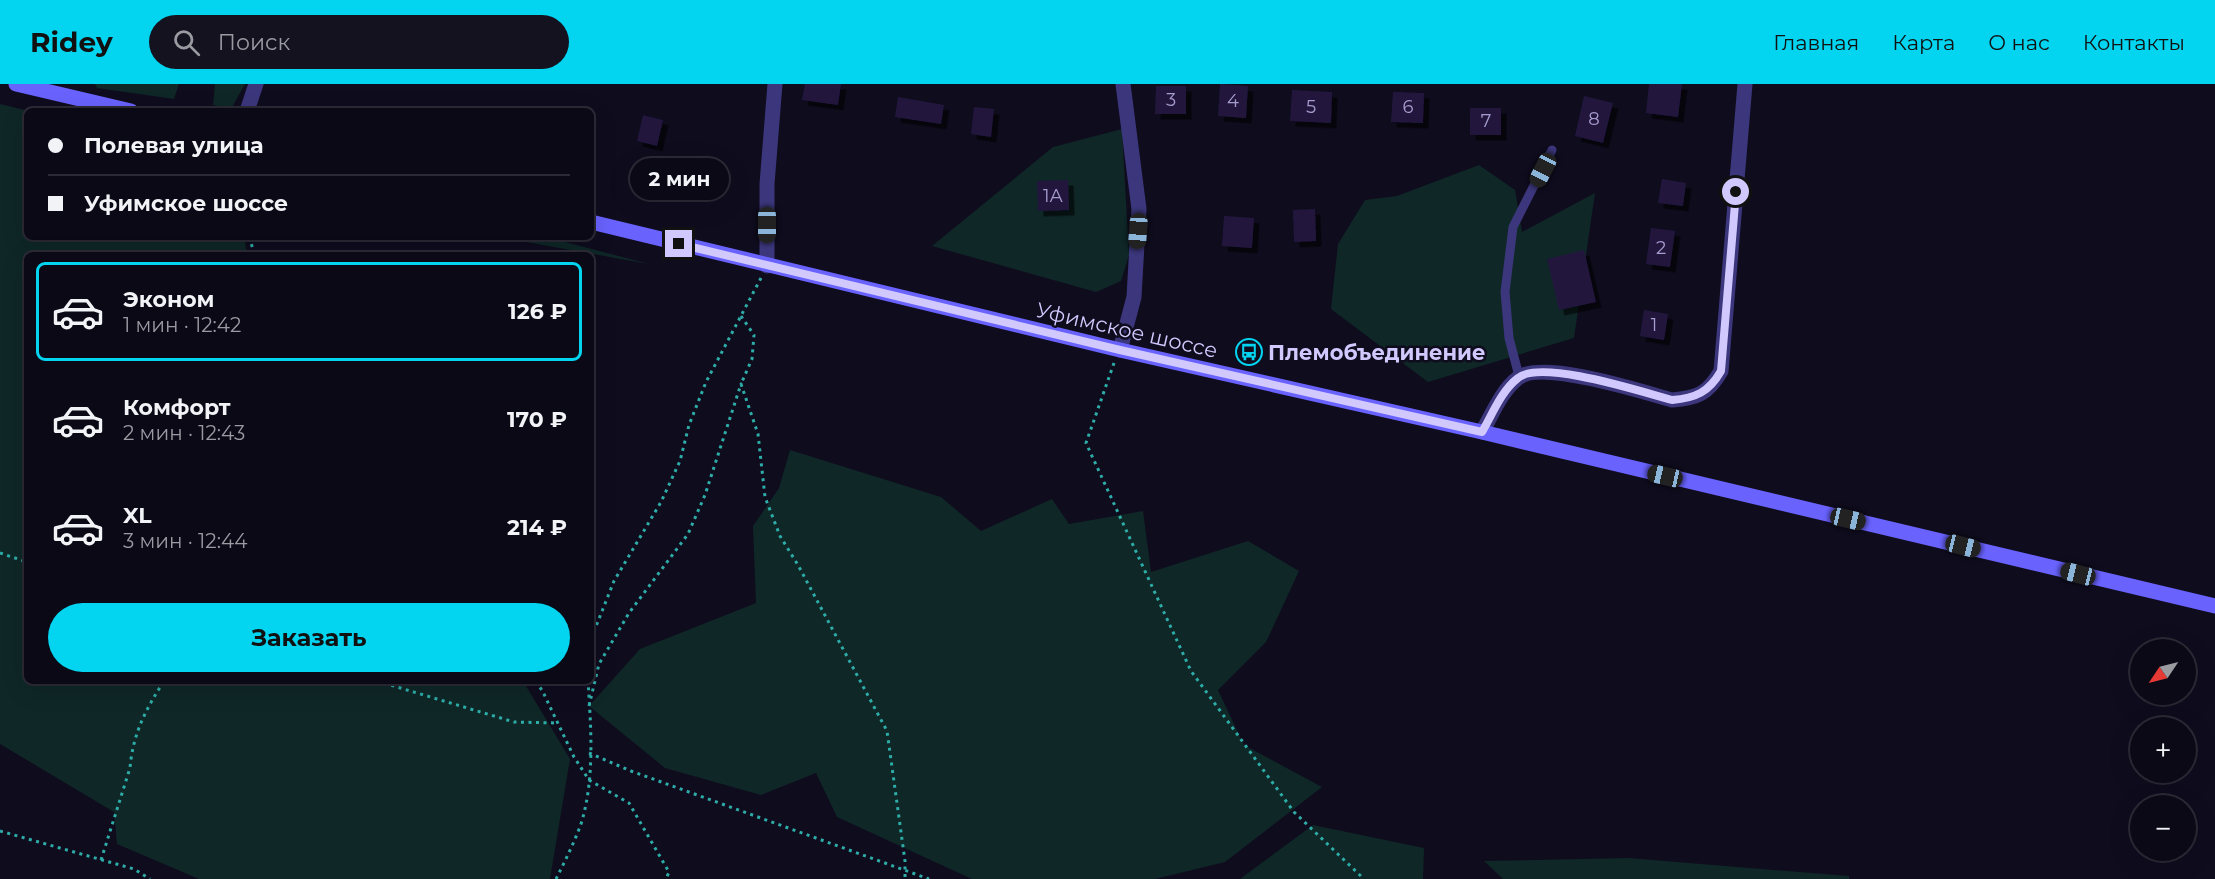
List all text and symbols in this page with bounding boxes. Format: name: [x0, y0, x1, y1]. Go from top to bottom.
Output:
search box: [149, 15, 569, 69]
text: Ridey: [30, 25, 113, 59]
icon: search: [170, 26, 203, 59]
text: Поиск: [218, 29, 290, 56]
text: Главная: [1773, 30, 1859, 55]
text: Карта: [1892, 30, 1955, 55]
text: О нас: [1988, 30, 2050, 55]
text: Контакты: [2083, 30, 2185, 55]
house number: 3: [1166, 89, 1176, 111]
house number: 4: [1227, 90, 1239, 112]
house number: 5: [1306, 96, 1316, 118]
house number: 6: [1403, 96, 1414, 118]
house number: 8: [1588, 108, 1600, 130]
house number: 7: [1481, 110, 1491, 132]
text: Полевая улица: [84, 132, 264, 159]
car: [1527, 150, 1559, 190]
callout: 2 мин: [630, 157, 728, 199]
text: 2 мин: [649, 167, 710, 191]
route start: [1722, 178, 1749, 205]
house number: 1А: [1043, 185, 1064, 207]
text: Уфимское шоссе: [84, 190, 288, 217]
car: [758, 207, 776, 243]
car: [1128, 212, 1148, 250]
route end: [665, 230, 692, 257]
house number: 2: [1656, 237, 1666, 259]
icon: car: [51, 285, 105, 339]
text: Эконом: [123, 286, 214, 313]
street label: Уфимское шоссе: [1034, 297, 1220, 363]
text: 126 ₽: [508, 298, 567, 325]
text: 1 мин · 12:42: [123, 313, 241, 337]
house number: 1: [1651, 314, 1657, 336]
bus stop icon: Племобъединение: [1234, 337, 1264, 367]
place label: Племобъединение: [1268, 340, 1486, 365]
icon: car: [51, 393, 105, 447]
text: Комфорт: [123, 394, 231, 421]
text: 170 ₽: [507, 406, 567, 433]
text: 2 мин · 12:43: [123, 421, 245, 445]
car: [1645, 463, 1685, 489]
icon: car: [51, 501, 105, 555]
text: XL: [123, 502, 152, 529]
car: [1828, 506, 1868, 532]
text: 214 ₽: [507, 514, 567, 541]
text: 3 мин · 12:44: [123, 529, 247, 553]
car: [1943, 533, 1983, 559]
car: [2058, 561, 2098, 587]
button: Заказать: [48, 603, 570, 672]
north arrow: [2130, 639, 2196, 705]
map controls: [2130, 639, 2196, 861]
button: +: [2130, 717, 2196, 783]
button: −: [2130, 795, 2196, 861]

